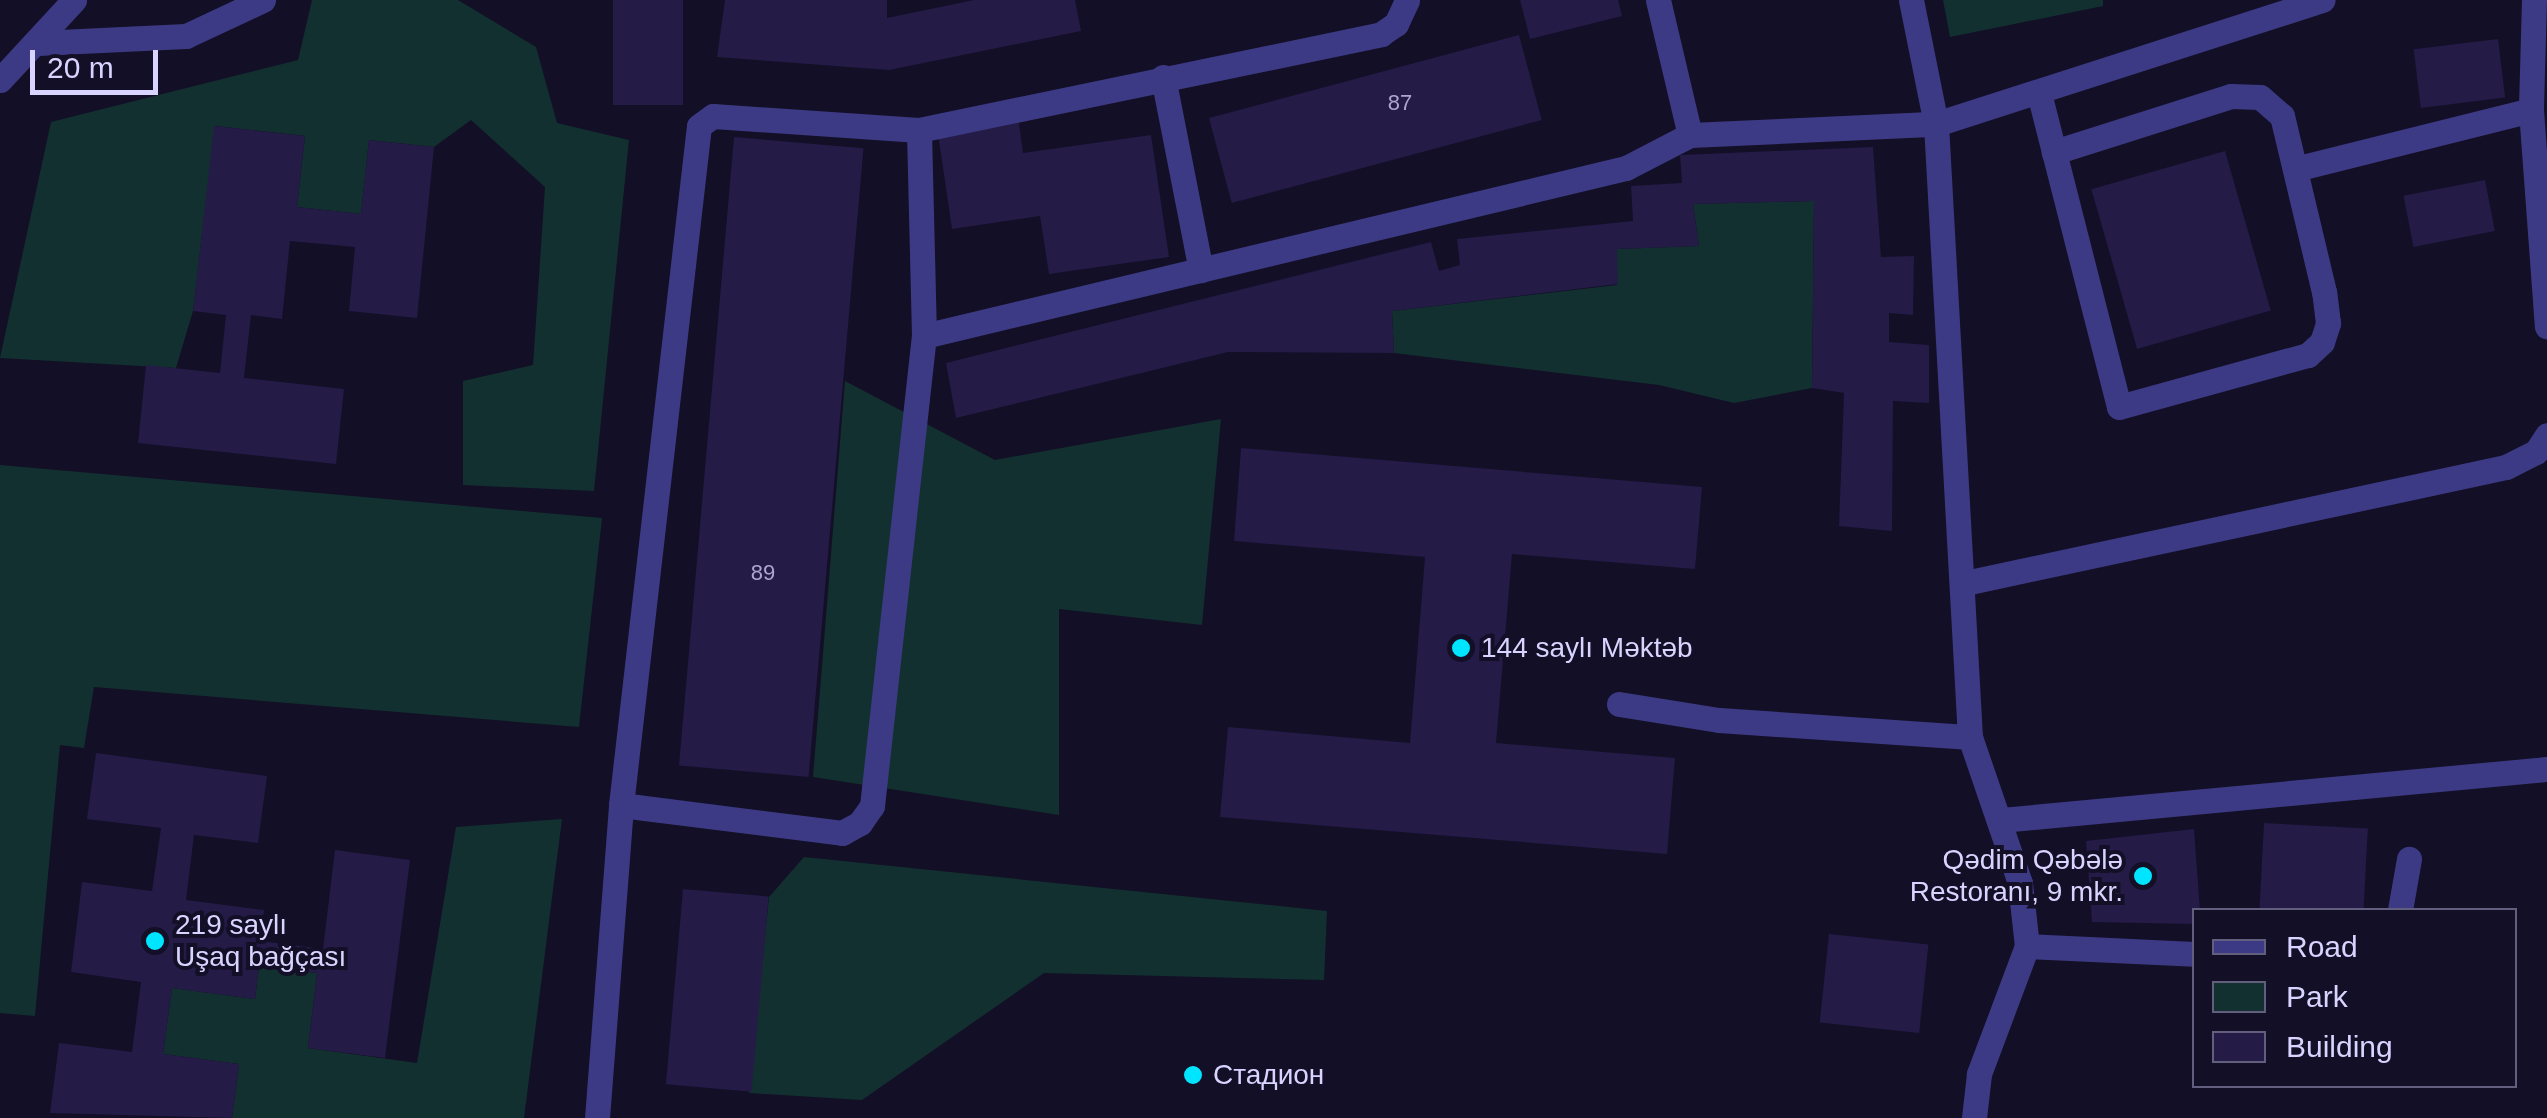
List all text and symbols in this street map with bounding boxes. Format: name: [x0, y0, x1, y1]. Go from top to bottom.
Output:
scale bar: [35, 30, 162, 92]
text: 20 m: [47, 51, 114, 84]
house number: 87: [1388, 90, 1412, 116]
house number: 89: [751, 560, 775, 586]
place label: 144 saylı Məktəb: [1481, 631, 1693, 665]
marker: 144 saylı Məktəb: [1450, 637, 1472, 659]
place label: Qədim Qəbələ Restoranı, 9 mkr.: [1910, 843, 2123, 909]
marker: Qədim Qəbələ Restoranı, 9 mkr.: [2132, 865, 2154, 887]
place label: 219 saylı Uşaq bağçası: [175, 908, 346, 974]
legend: [2192, 908, 2517, 1088]
marker: 219 saylı Uşaq bağçası: [144, 930, 166, 952]
text: Road: [2286, 930, 2358, 963]
text: Park: [2286, 980, 2348, 1013]
text: Building: [2286, 1030, 2393, 1063]
place label: Стадион: [1213, 1058, 1324, 1092]
marker: Стадион: [1182, 1064, 1204, 1086]

